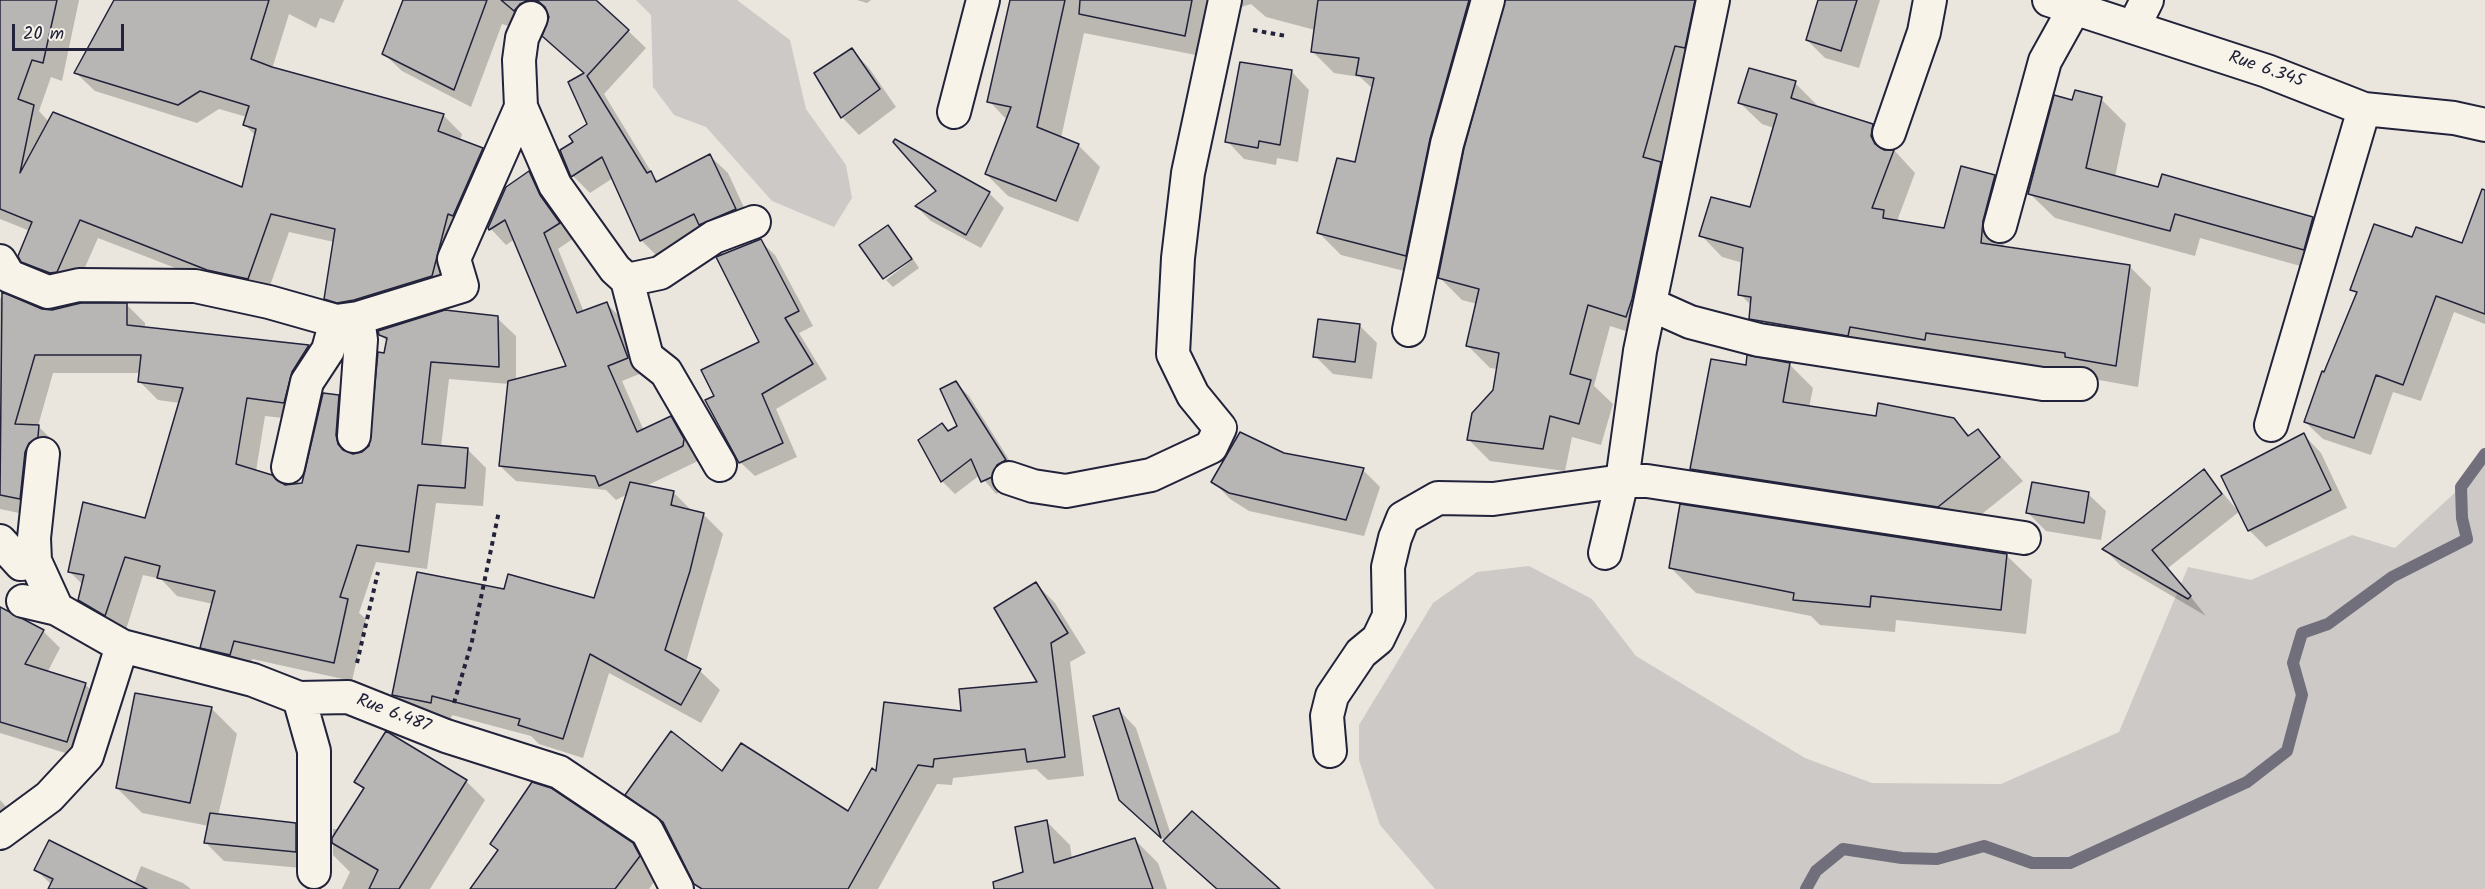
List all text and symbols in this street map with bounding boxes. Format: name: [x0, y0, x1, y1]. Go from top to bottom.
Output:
scale bar: [15, 12, 128, 50]
text: 20 m: [23, 20, 64, 49]
street label: Rue 6.345: [2225, 48, 2307, 94]
street label: Rue 6.487: [353, 691, 433, 739]

